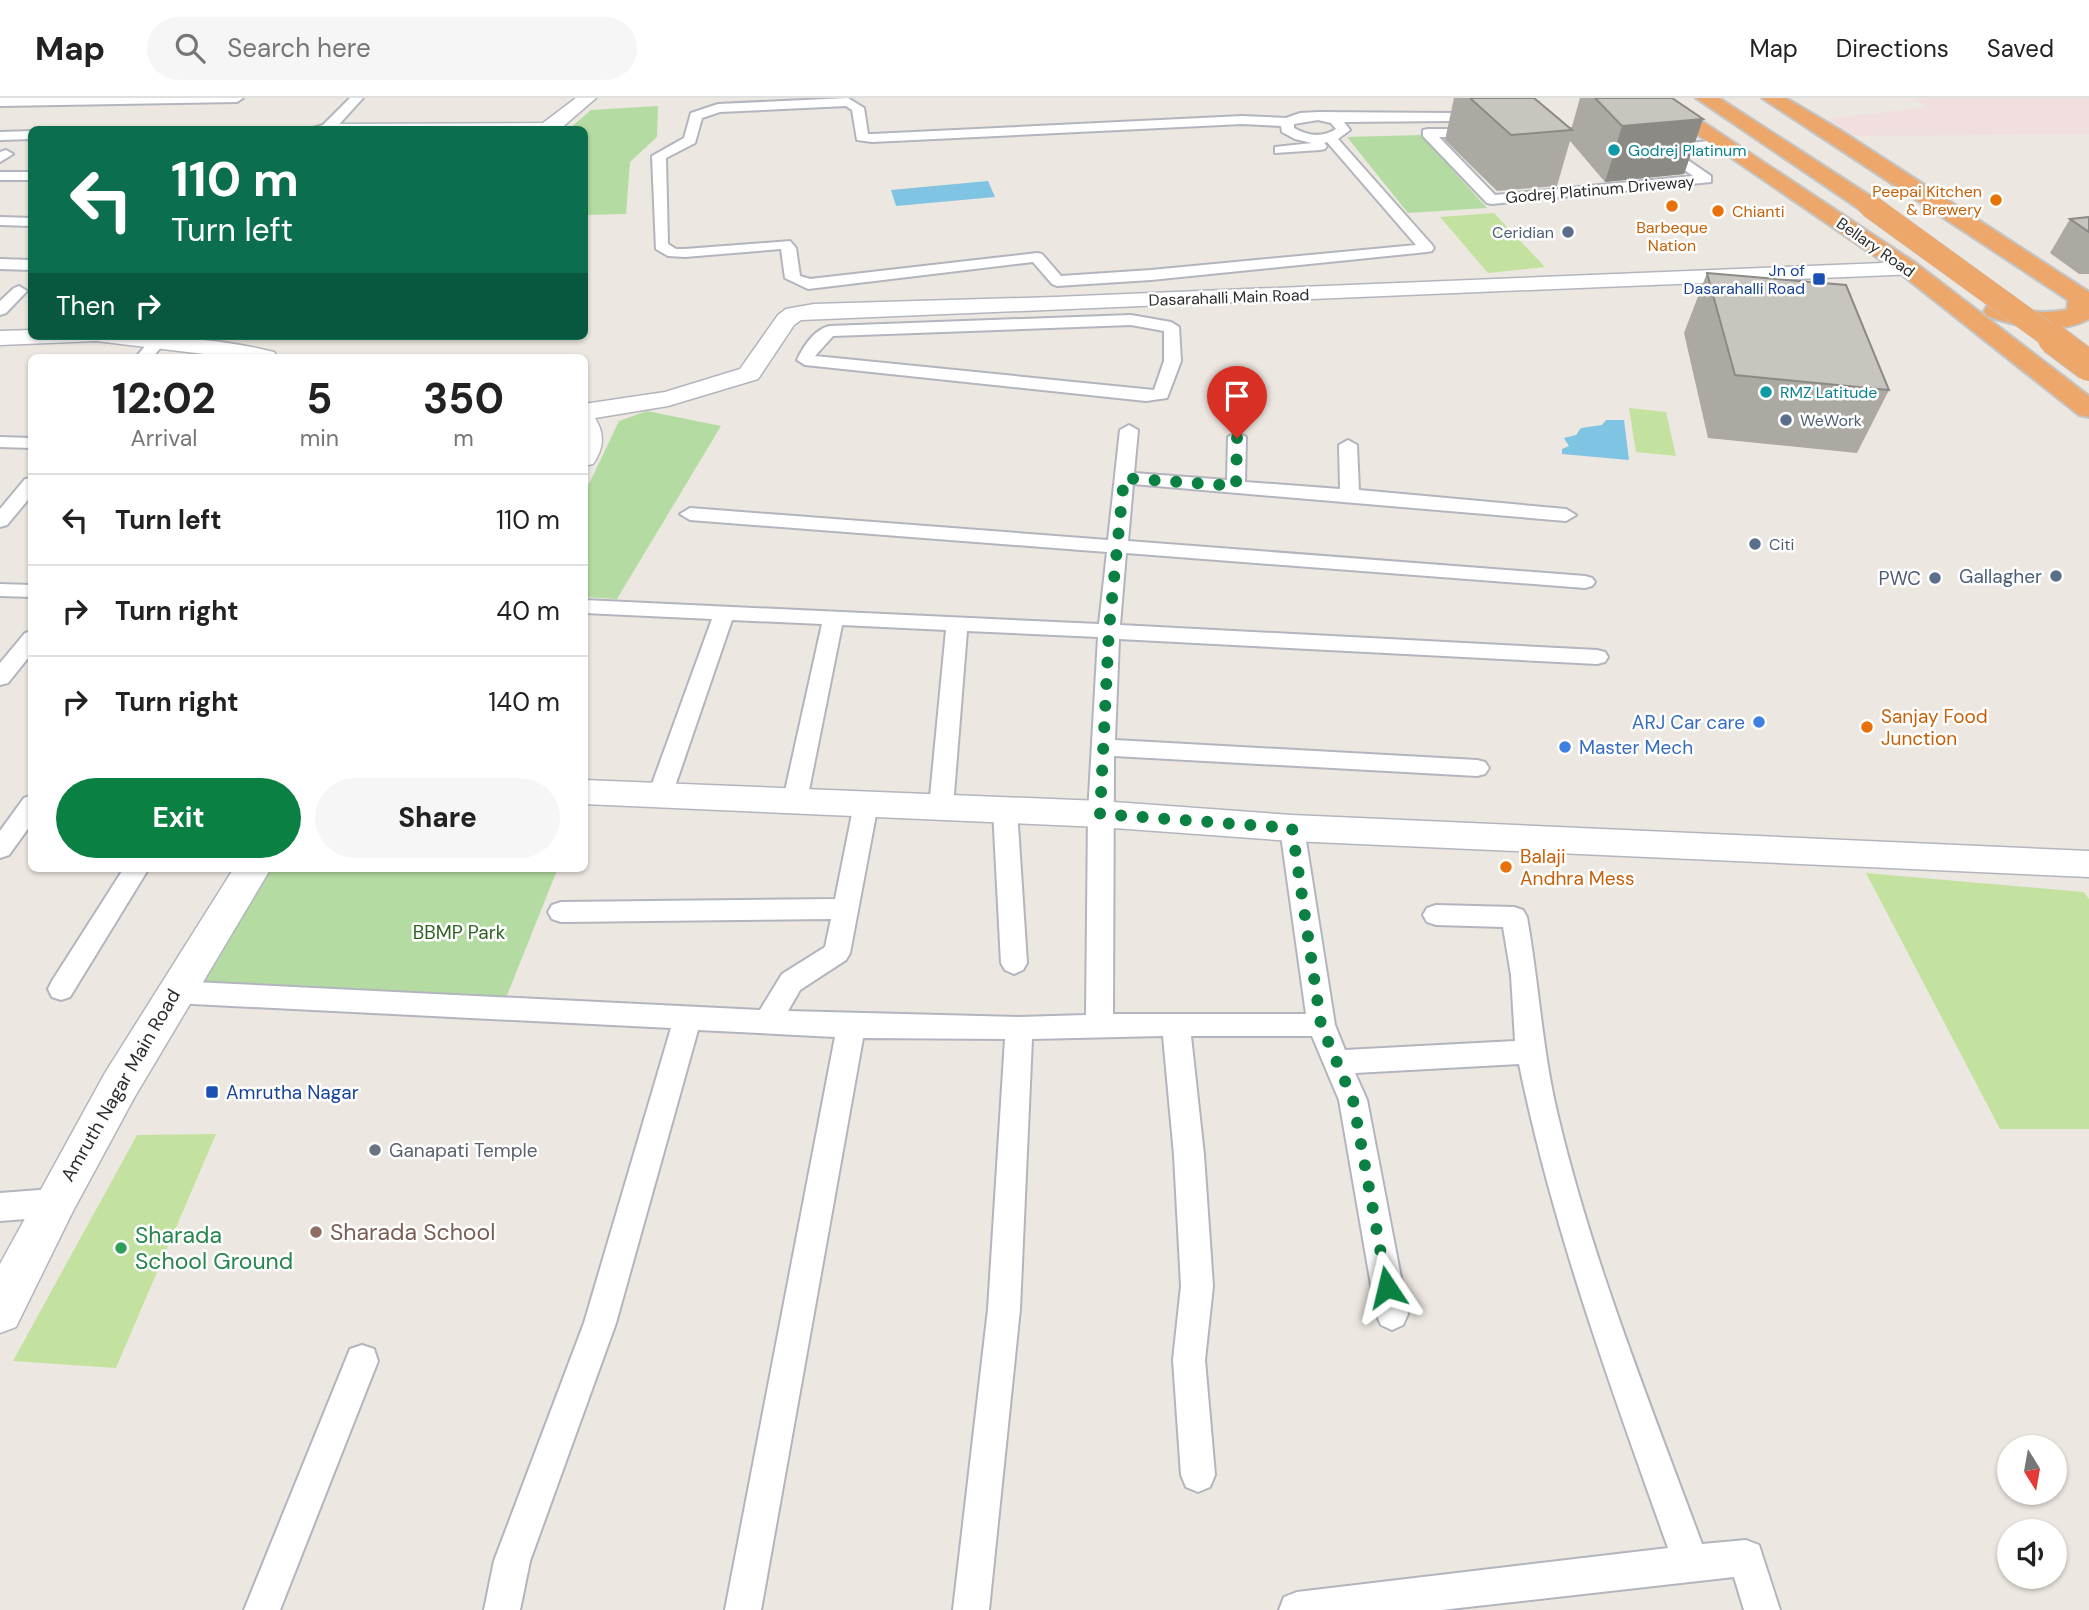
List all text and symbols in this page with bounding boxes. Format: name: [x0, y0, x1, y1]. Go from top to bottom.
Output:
search box: [147, 17, 637, 80]
text: Map: [35, 27, 105, 70]
icon: search: [171, 29, 209, 67]
text: Search here: [227, 31, 371, 65]
text: Map: [1750, 33, 1798, 64]
text: Directions: [1836, 33, 1949, 64]
text: Saved: [1987, 33, 2054, 64]
place label: Godrej Platinum: [1628, 140, 1747, 161]
marker: Godrej Platinum: [1606, 142, 1622, 158]
text: 110 m: [171, 147, 299, 211]
icon: left: [56, 154, 147, 245]
street label: Godrej Platinum Driveway: [1505, 171, 1696, 208]
place label: Peepai Kitchen & Brewery: [1872, 181, 1982, 220]
marker: Peepai Kitchen & Brewery: [1988, 192, 2004, 208]
marker: Barbeque Nation: [1664, 198, 1680, 214]
place label: Chianti: [1732, 201, 1785, 222]
marker: Chianti: [1710, 203, 1726, 219]
text: Turn left: [171, 209, 293, 251]
street label: Bellary Road: [1832, 213, 1919, 282]
place label: Barbeque Nation: [1636, 217, 1708, 256]
place label: Ceridian: [1492, 222, 1554, 243]
marker: Ceridian: [1560, 224, 1576, 240]
place label: Jn of Dasarahalli Road: [1684, 260, 1805, 299]
marker: Jn of Dasarahalli Road: [1811, 271, 1827, 287]
street label: Dasarahalli Main Road: [1148, 284, 1310, 311]
icon: right: [129, 287, 167, 325]
text: Then: [56, 289, 115, 323]
pin: [1207, 366, 1267, 438]
text: 12:02: [112, 371, 216, 426]
text: 5: [306, 371, 332, 426]
text: 350: [423, 371, 504, 426]
icon: arrive: [1218, 377, 1256, 415]
place label: RMZ Latitude: [1780, 382, 1877, 403]
marker: RMZ Latitude: [1758, 384, 1774, 400]
place label: WeWork: [1800, 410, 1862, 431]
marker: WeWork: [1778, 412, 1794, 428]
text: Arrival: [130, 423, 197, 453]
text: min: [300, 423, 339, 453]
text: m: [453, 423, 474, 453]
icon: left: [56, 501, 94, 539]
text: Turn left: [115, 503, 222, 537]
text: 110 m: [496, 503, 560, 537]
place label: Citi: [1769, 534, 1794, 555]
marker: Citi: [1747, 536, 1763, 552]
place label: Gallagher: [1959, 564, 2042, 589]
place label: PWC: [1878, 566, 1921, 591]
marker: Gallagher: [2048, 568, 2064, 584]
marker: PWC: [1927, 570, 1943, 586]
icon: right: [56, 592, 94, 630]
text: Turn right: [115, 594, 239, 628]
text: 40 m: [496, 594, 560, 628]
icon: right: [56, 683, 94, 721]
text: Turn right: [115, 685, 239, 719]
text: 140 m: [488, 685, 560, 719]
place label: Sanjay Food Junction: [1881, 704, 1988, 751]
place label: ARJ Car care: [1632, 710, 1745, 735]
marker: ARJ Car care: [1751, 714, 1767, 730]
marker: Sanjay Food Junction: [1859, 719, 1875, 735]
place label: Master Mech: [1579, 735, 1693, 760]
marker: Master Mech: [1557, 739, 1573, 755]
button: Exit: [56, 778, 301, 858]
button: Share: [315, 778, 560, 858]
place label: Balaji Andhra Mess: [1520, 844, 1635, 891]
marker: Balaji Andhra Mess: [1498, 859, 1514, 875]
park label: BBMP Park: [413, 920, 506, 945]
street label: Amruth Nagar Main Road: [55, 984, 186, 1186]
place label: Amrutha Nagar: [226, 1080, 359, 1105]
marker: Amrutha Nagar: [204, 1084, 220, 1100]
place label: Ganapati Temple: [389, 1138, 538, 1163]
marker: Ganapati Temple: [367, 1142, 383, 1158]
place label: Sharada School: [330, 1217, 495, 1247]
place label: Sharada School Ground: [135, 1220, 293, 1276]
marker: Sharada School: [308, 1224, 324, 1240]
marker: Sharada School Ground: [113, 1240, 129, 1256]
position arrow: [1350, 1250, 1424, 1324]
north arrow: [1997, 1435, 2067, 1505]
map controls: [1997, 1435, 2067, 1589]
button: sound: [1997, 1519, 2067, 1589]

